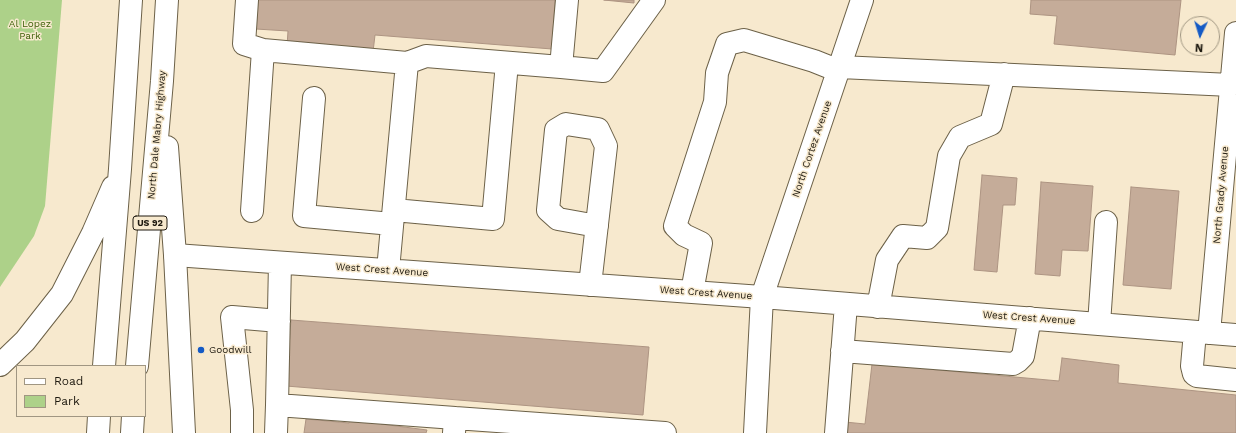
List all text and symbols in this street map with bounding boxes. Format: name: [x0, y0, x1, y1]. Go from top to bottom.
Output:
north arrow: [1180, 16, 1220, 56]
park label: Al Lopez Park: [9, 18, 51, 42]
text: N: [1195, 41, 1204, 54]
street label: North Dale Mabry Highway: [145, 70, 169, 200]
street label: North Cortez Avenue: [790, 99, 834, 199]
street label: North Grady Avenue: [1211, 146, 1231, 244]
road number: US 92: [133, 216, 167, 230]
street label: West Crest Avenue: [335, 261, 429, 279]
street label: West Crest Avenue: [659, 284, 753, 302]
street label: West Crest Avenue: [982, 309, 1076, 327]
place label: Goodwill: [209, 344, 252, 356]
marker: Goodwill: [196, 345, 206, 355]
legend: [16, 365, 146, 417]
text: Road: [54, 374, 83, 388]
text: Park: [54, 394, 80, 408]

